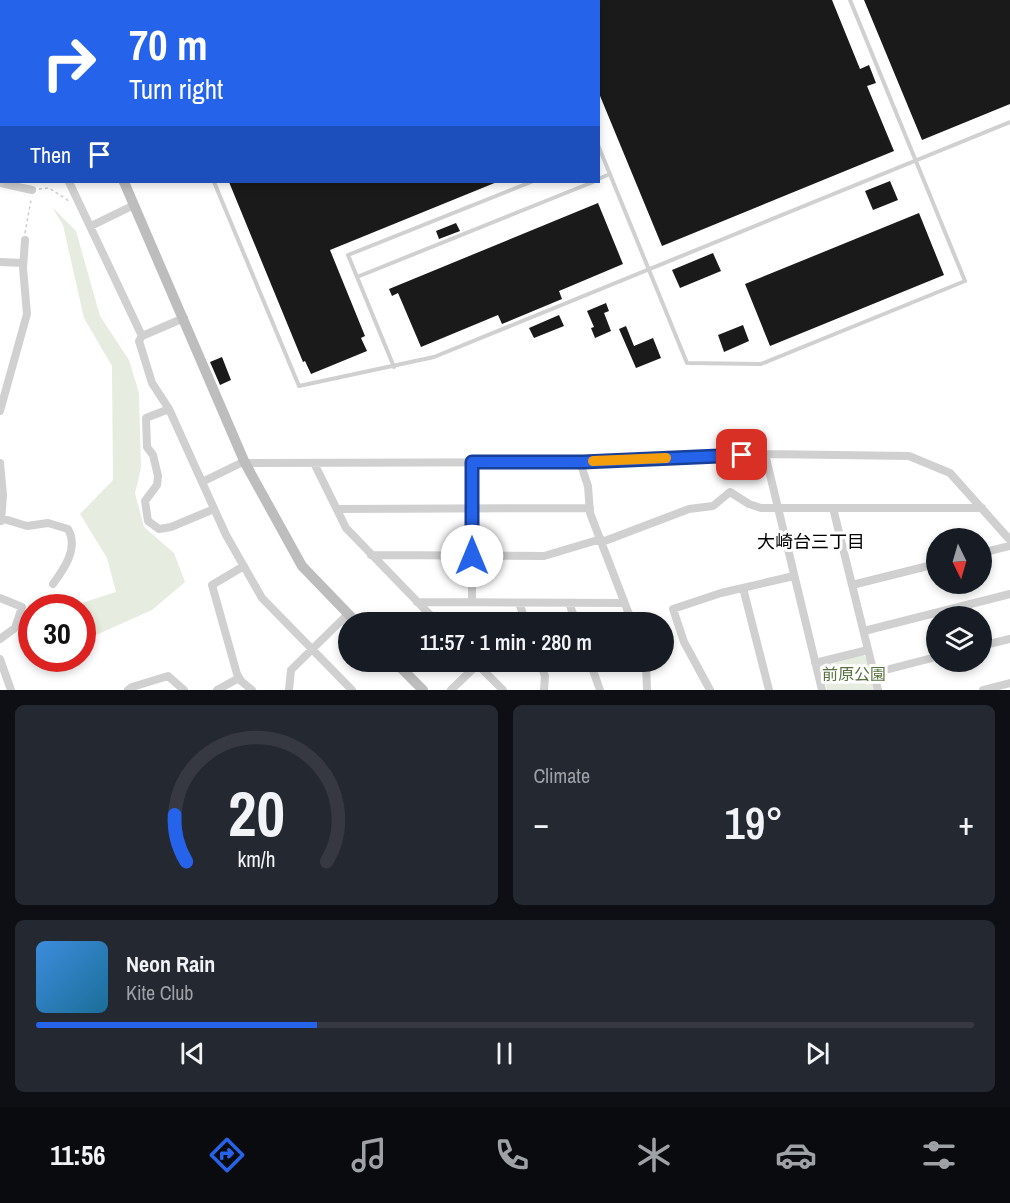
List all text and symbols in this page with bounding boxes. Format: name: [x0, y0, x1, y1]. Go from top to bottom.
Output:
text: 70 m: [129, 17, 208, 73]
icon: right: [30, 24, 108, 102]
text: Turn right: [129, 71, 223, 107]
icon: arrive: [83, 138, 116, 171]
text: Then: [30, 140, 71, 170]
pin: [716, 429, 767, 480]
icon: arrive: [725, 438, 758, 471]
position arrow: [440, 524, 504, 588]
north arrow: [926, 528, 992, 594]
map controls: [926, 528, 992, 672]
district label: 大崎台三丁目: [757, 529, 865, 554]
speed limit sign: 30: [18, 594, 96, 672]
button: layers: [926, 606, 992, 672]
text: 11:57 · 1 min · 280 m: [420, 627, 592, 657]
park label: 前原公園: [822, 663, 886, 685]
text: Climate: [534, 762, 590, 789]
text: 20: [228, 771, 285, 855]
text: 19°: [724, 792, 783, 853]
text: −: [534, 801, 549, 845]
text: +: [958, 801, 974, 845]
text: km/h: [237, 845, 275, 874]
text: Neon Rain: [126, 949, 215, 979]
text: Kite Club: [126, 979, 193, 1006]
icon: previous: [176, 1037, 209, 1070]
icon: pause: [488, 1037, 521, 1070]
icon: next: [801, 1037, 834, 1070]
icon: directions: [206, 1134, 248, 1176]
icon: music: [348, 1134, 390, 1176]
icon: phone: [491, 1134, 533, 1176]
icon: climate: [633, 1134, 675, 1176]
icon: car: [775, 1134, 817, 1176]
icon: filters: [918, 1134, 960, 1176]
text: 11:56: [50, 1137, 106, 1173]

